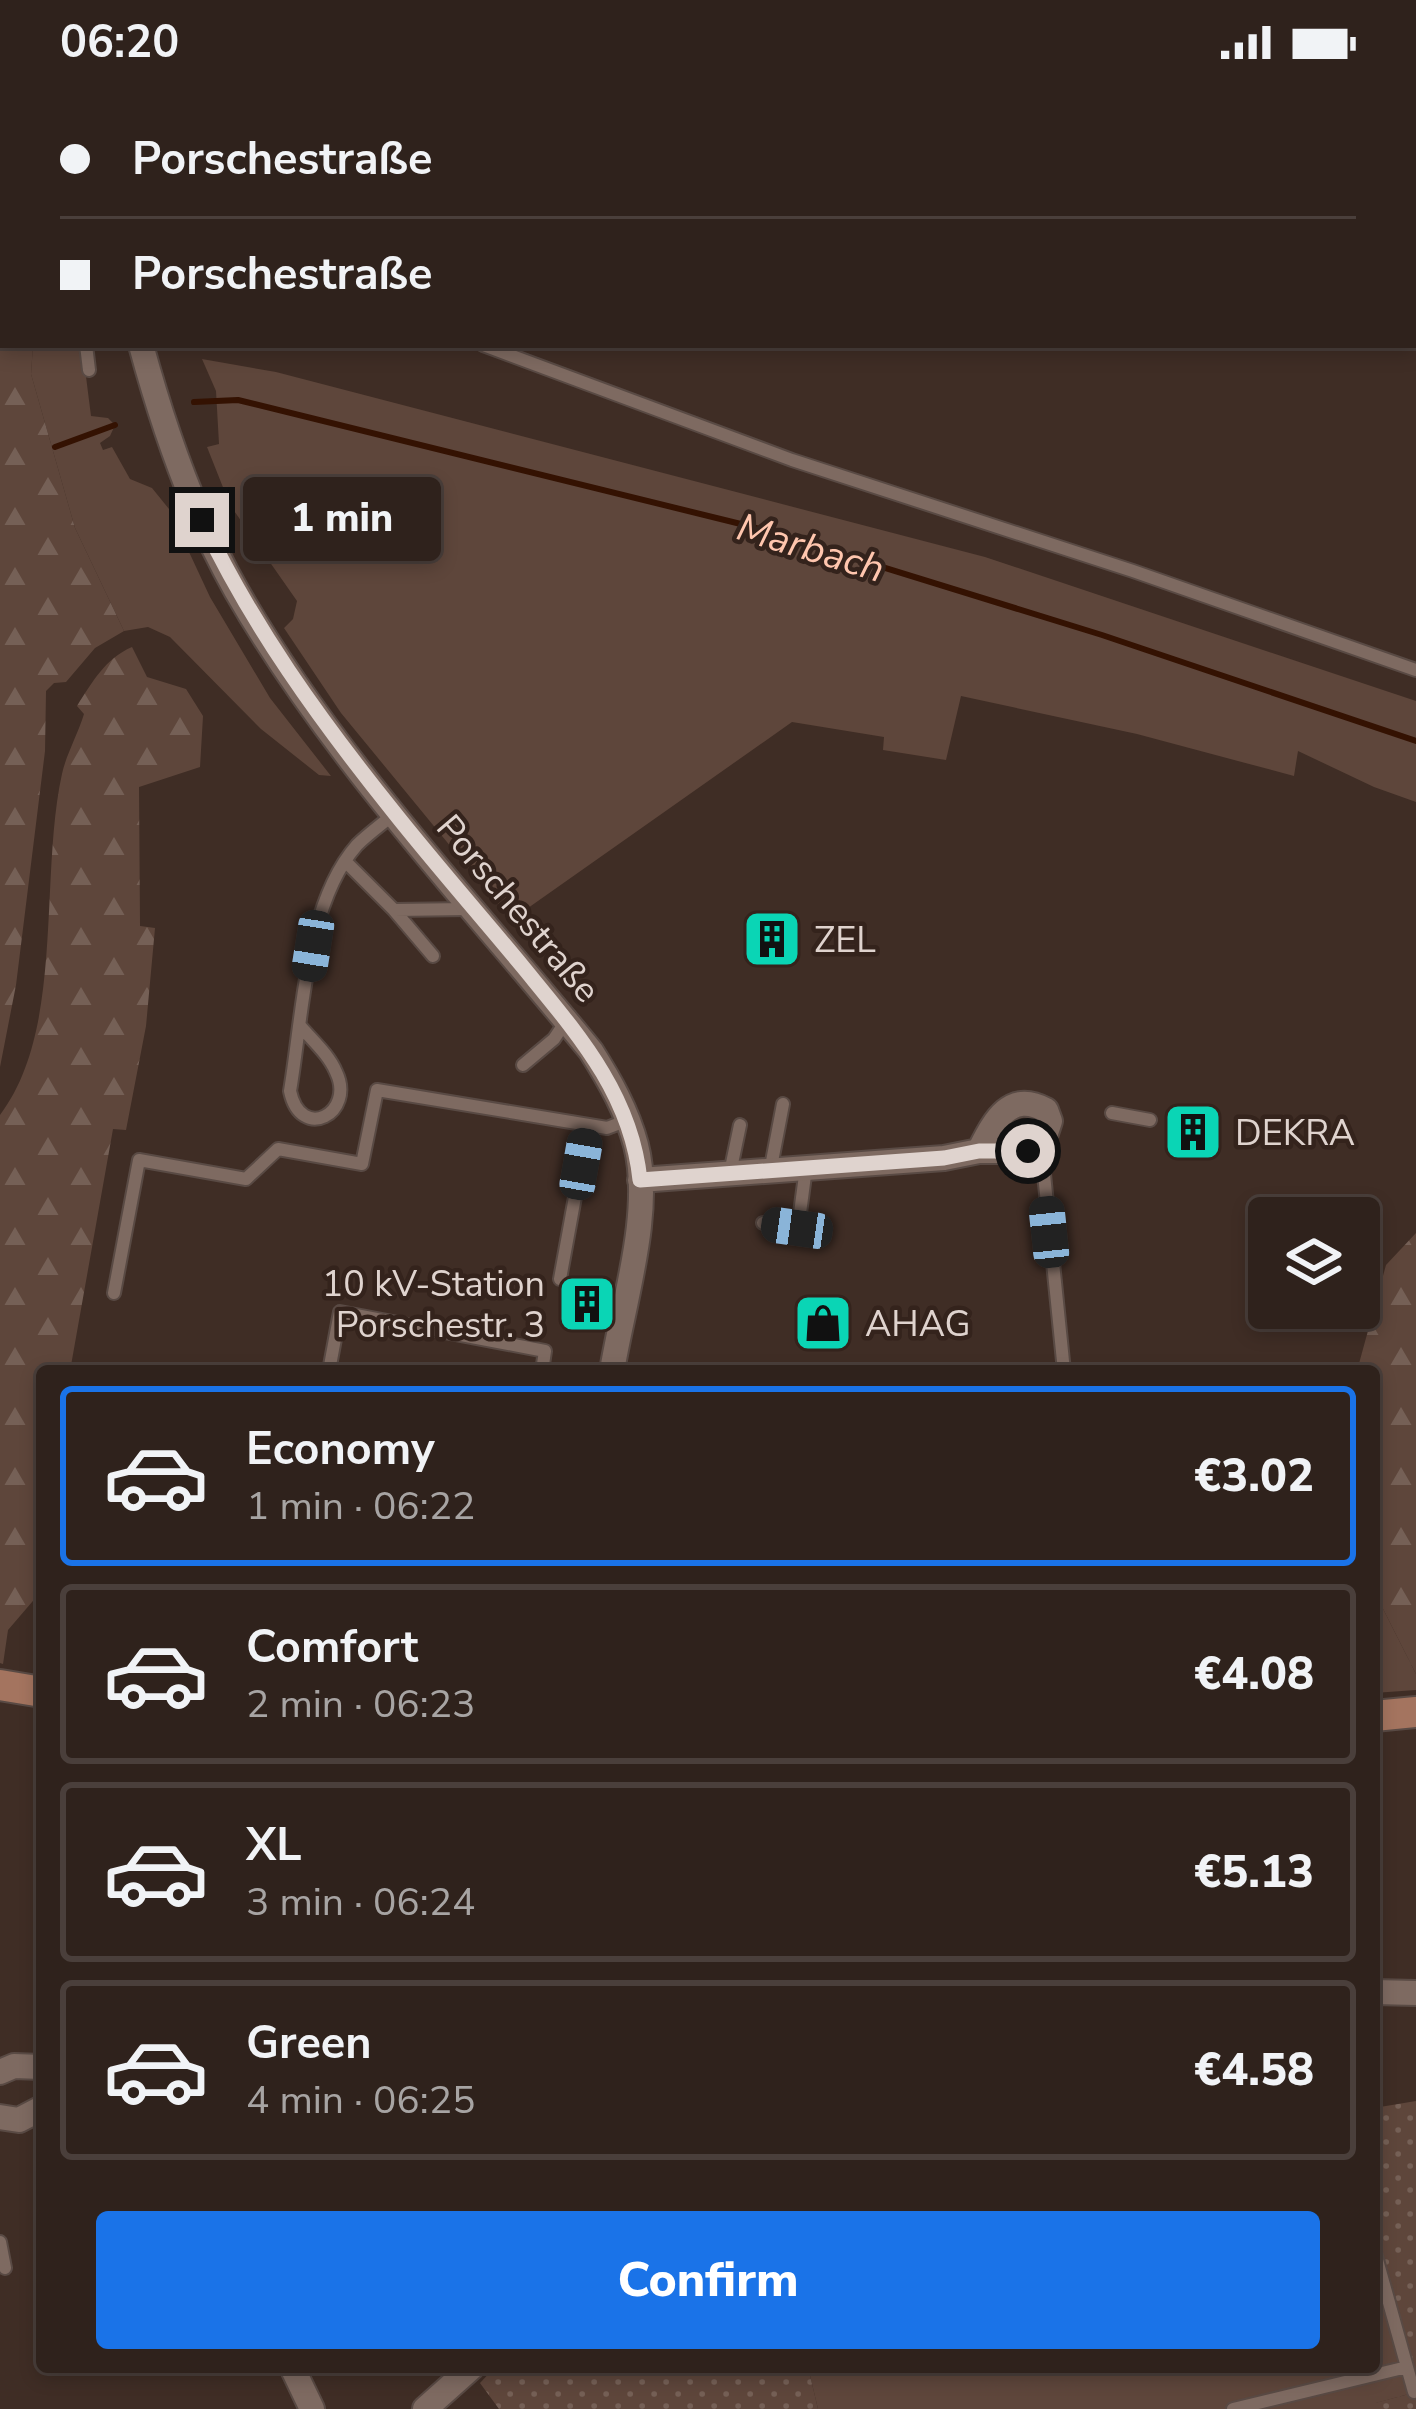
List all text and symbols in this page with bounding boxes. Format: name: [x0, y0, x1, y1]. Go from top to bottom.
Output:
text: 06:20: [60, 12, 179, 73]
text: Porschestraße: [132, 129, 432, 190]
text: Porschestraße: [132, 244, 432, 305]
callout: 1 min: [244, 478, 442, 562]
text: 1 min: [291, 492, 393, 545]
route end: [175, 493, 229, 547]
water label: Marbach: [730, 501, 891, 596]
street label: Porschestraße: [425, 805, 611, 1013]
car: [290, 908, 336, 984]
building icon: ZEL: [741, 908, 803, 970]
place label: ZEL: [814, 916, 876, 965]
building icon: DEKRA: [1162, 1101, 1224, 1163]
place label: DEKRA: [1235, 1109, 1355, 1158]
route start: [1001, 1124, 1055, 1178]
car: [557, 1125, 605, 1203]
car: [1027, 1194, 1071, 1270]
map controls: [1248, 1197, 1380, 1329]
button: layers: [1248, 1197, 1380, 1329]
car: [759, 1205, 835, 1251]
place label: 10 kV-Station Porschestr. 3: [322, 1260, 545, 1350]
building icon: 10 kV-Station Porschestr. 3: [556, 1273, 618, 1335]
shop icon: AHAG: [792, 1292, 854, 1354]
place label: AHAG: [865, 1300, 971, 1349]
text: Economy: [246, 1419, 435, 1480]
icon: car: [102, 1422, 210, 1530]
text: €3.02: [1194, 1446, 1314, 1507]
text: 1 min · 06:22: [246, 1480, 475, 1533]
text: Comfort: [246, 1617, 418, 1678]
icon: car: [102, 1620, 210, 1728]
text: €4.08: [1194, 1644, 1314, 1705]
text: 2 min · 06:23: [246, 1678, 475, 1731]
text: XL: [246, 1815, 302, 1876]
icon: car: [102, 1818, 210, 1926]
text: €5.13: [1194, 1842, 1314, 1903]
text: 3 min · 06:24: [246, 1876, 475, 1929]
text: Green: [246, 2013, 372, 2074]
icon: car: [102, 2016, 210, 2124]
text: €4.58: [1194, 2040, 1314, 2101]
text: 4 min · 06:25: [246, 2074, 475, 2127]
button: Confirm: [96, 2211, 1320, 2349]

